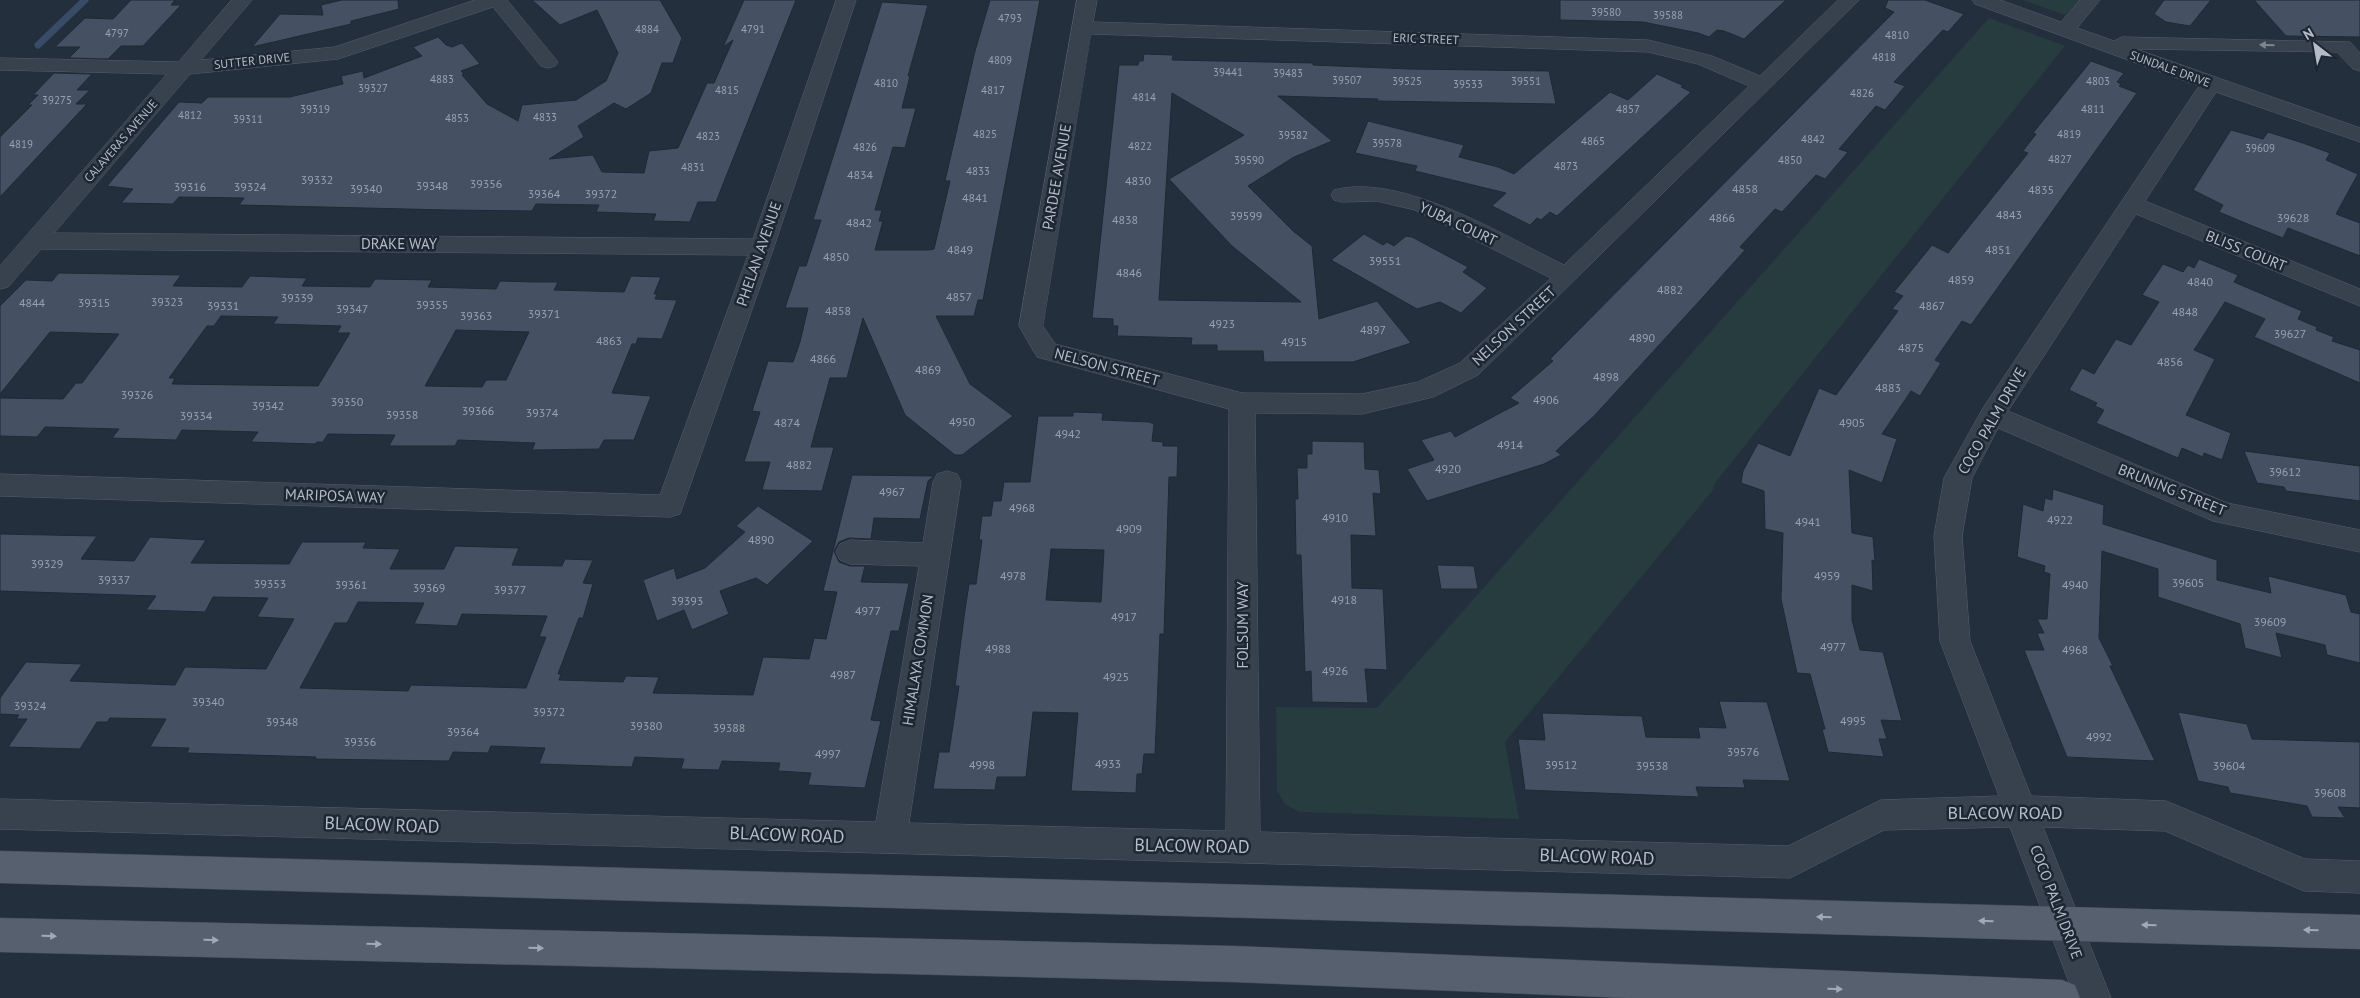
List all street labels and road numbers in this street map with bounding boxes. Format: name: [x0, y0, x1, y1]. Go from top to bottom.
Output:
street label: ERIC STREET: [1393, 30, 1460, 47]
street label: SUNDALE DRIVE: [2128, 47, 2212, 90]
street label: SUTTER DRIVE: [213, 49, 291, 72]
street label: CALAVERAS AVENUE: [81, 96, 161, 185]
street label: PARDEE AVENUE: [1038, 123, 1075, 231]
street label: YUBA COURT: [1416, 197, 1501, 250]
street label: PHELAN AVENUE: [732, 199, 785, 309]
street label: BLISS COURT: [2203, 226, 2290, 276]
street label: DRAKE WAY: [361, 234, 438, 253]
street label: NELSON STREET: [1468, 281, 1560, 369]
street label: NELSON STREET: [1053, 343, 1162, 390]
street label: COCO PALM DRIVE: [1953, 364, 2030, 478]
street label: BRUNING STREET: [2115, 459, 2230, 520]
street label: MARIPOSA WAY: [285, 484, 386, 507]
street label: FOLSUM WAY: [1233, 581, 1252, 669]
street label: HIMALAYA COMMON: [898, 593, 937, 727]
street label: BLACOW ROAD: [1947, 801, 2063, 824]
street label: BLACOW ROAD: [324, 811, 440, 838]
street label: BLACOW ROAD: [729, 821, 845, 848]
street label: BLACOW ROAD: [1134, 833, 1250, 858]
street label: COCO PALM DRIVE: [2026, 842, 2087, 961]
street label: BLACOW ROAD: [1539, 843, 1655, 870]

